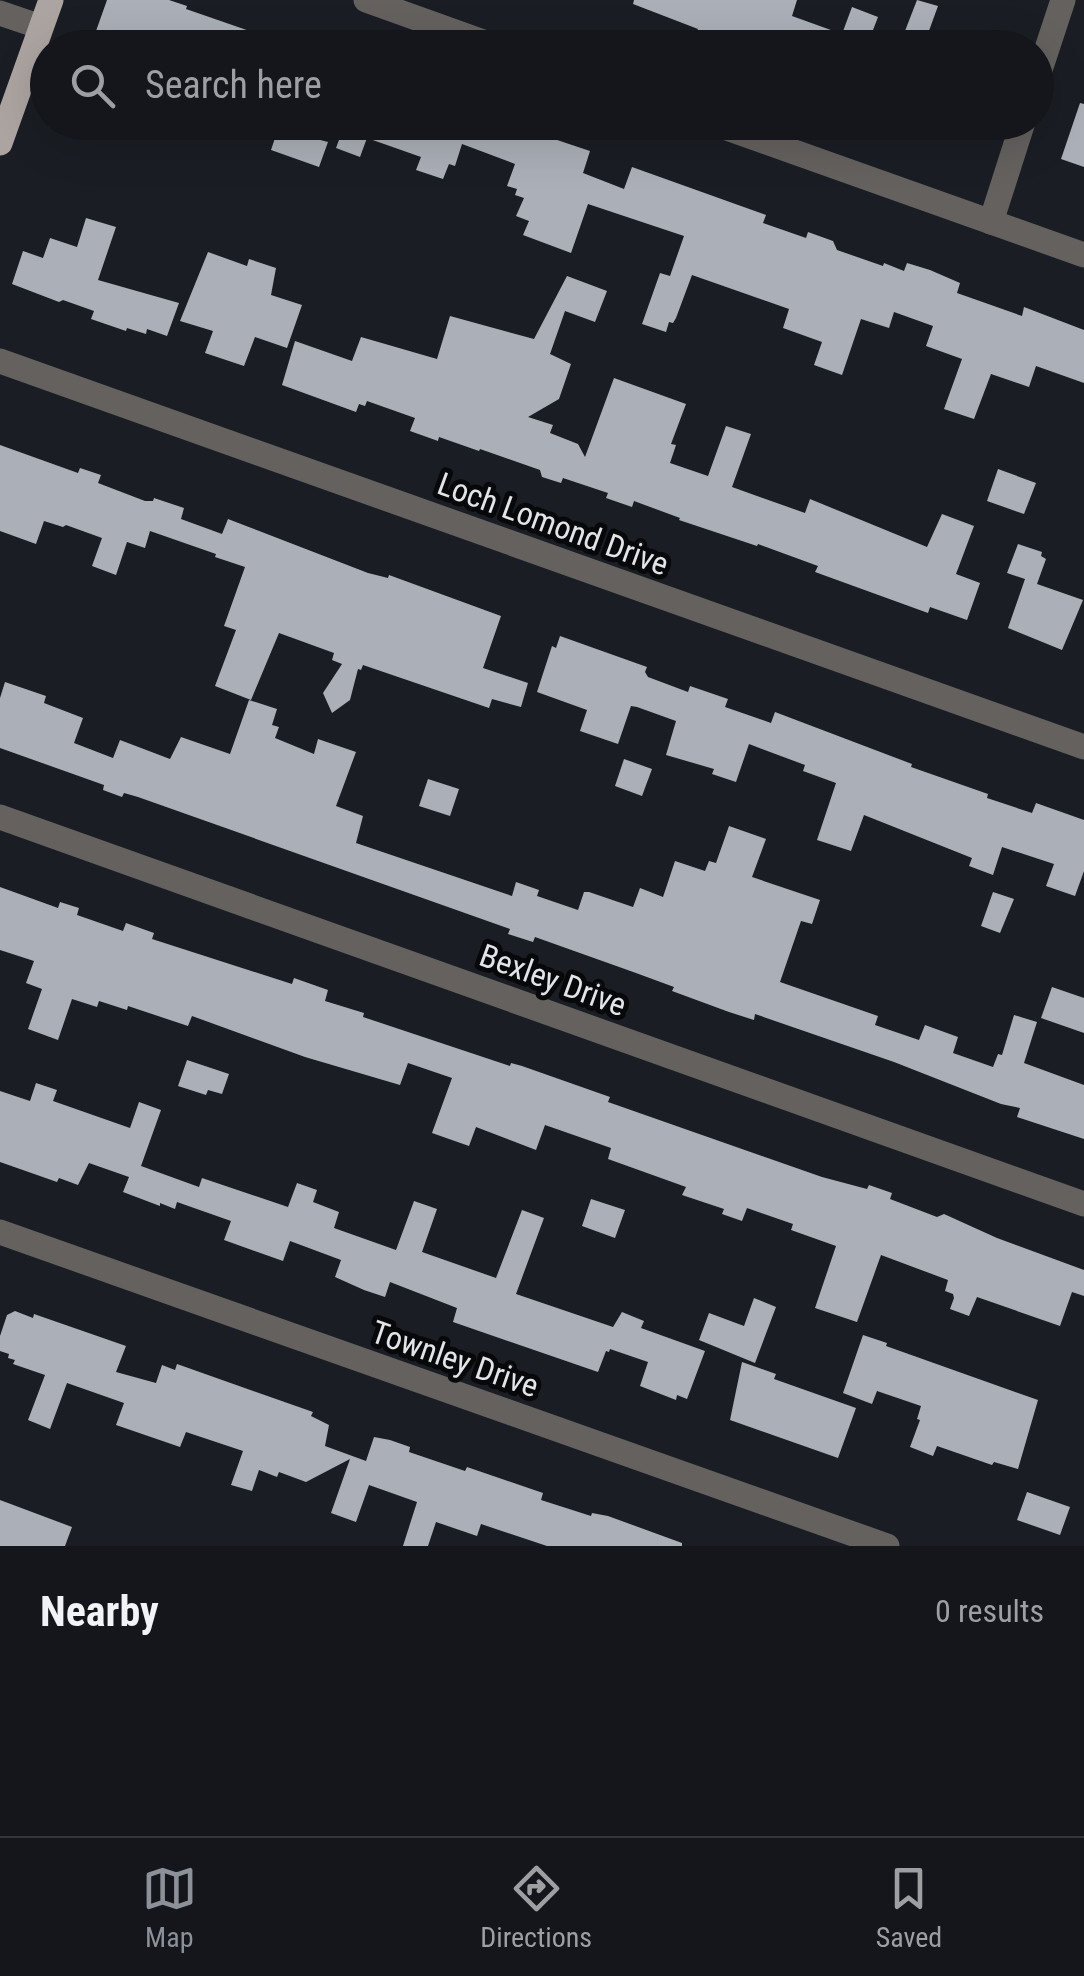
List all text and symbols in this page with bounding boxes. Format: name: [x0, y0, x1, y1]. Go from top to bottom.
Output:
search box: [30, 30, 1054, 140]
icon: search: [65, 58, 120, 113]
text: Search here: [145, 63, 322, 107]
street label: Loch Lomond Drive: [432, 465, 674, 583]
street label: Bexley Drive: [475, 936, 631, 1024]
street label: Townley Drive: [366, 1313, 544, 1405]
text: Nearby: [40, 1587, 159, 1636]
text: 0 results: [935, 1592, 1044, 1630]
tab: Map: [142, 1861, 197, 1954]
tab: Directions: [480, 1861, 592, 1954]
tab: Saved: [876, 1861, 942, 1954]

